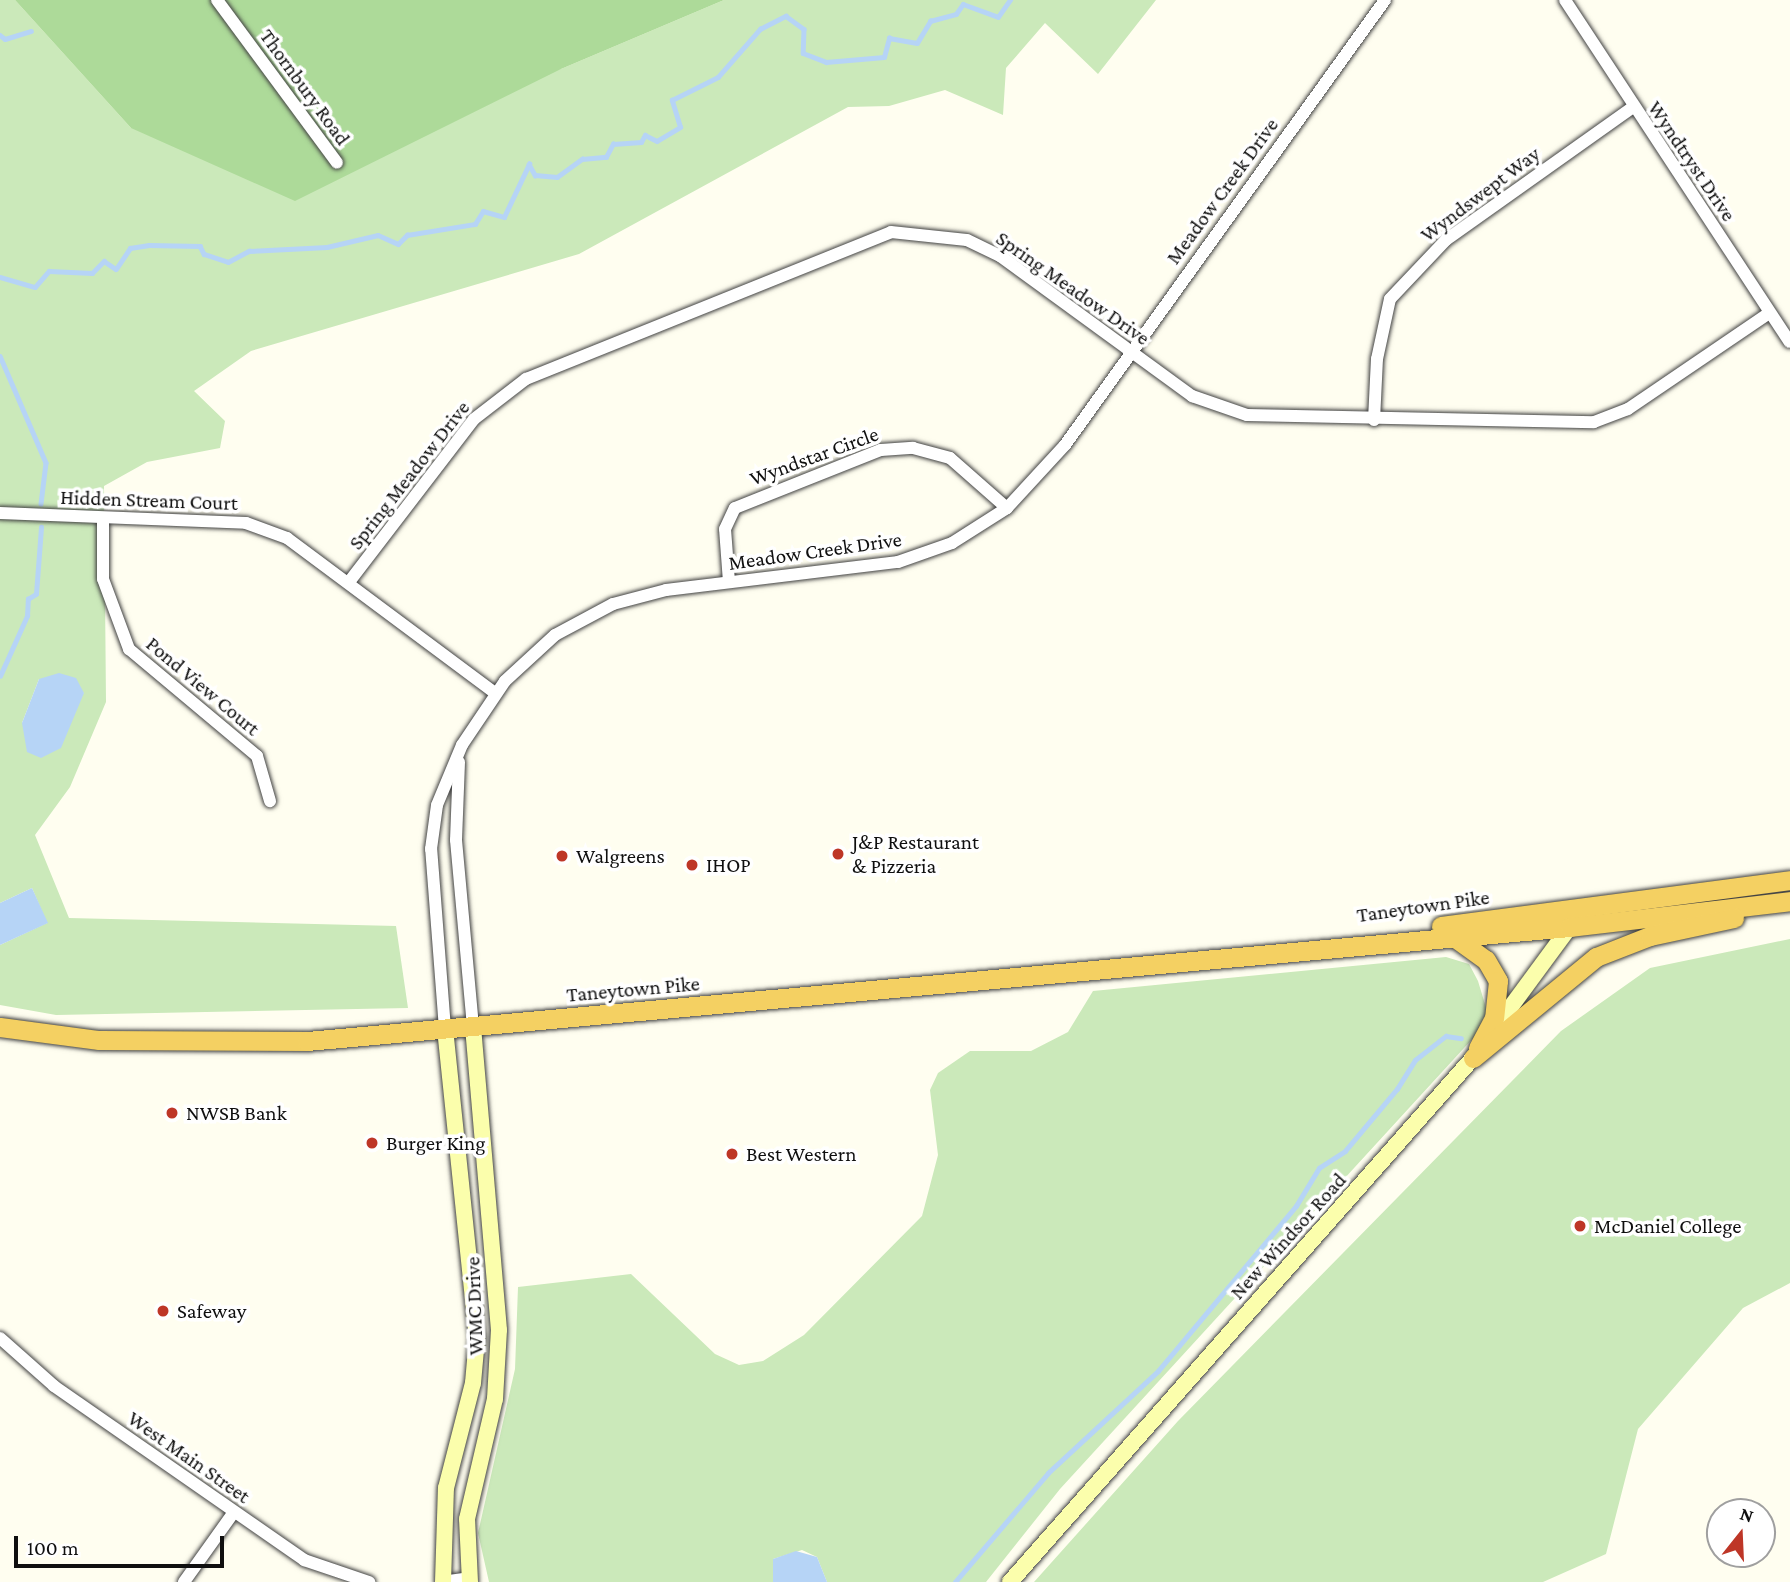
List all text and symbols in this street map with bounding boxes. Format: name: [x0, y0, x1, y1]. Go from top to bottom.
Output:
street label: Thornbury Road: [254, 24, 356, 150]
street label: Wyndtryst Drive: [1642, 96, 1742, 226]
street label: Meadow Creek Drive: [1160, 113, 1284, 269]
street label: Wyndswept Way: [1415, 141, 1545, 247]
street label: Spring Meadow Drive: [991, 225, 1155, 351]
street label: Spring Meadow Drive: [343, 396, 475, 554]
street label: Wyndstar Circle: [746, 421, 882, 491]
street label: Hidden Stream Court: [60, 484, 238, 516]
street label: Meadow Creek Drive: [727, 526, 903, 576]
street label: Pond View Court: [141, 631, 265, 741]
place label: J&P Restaurant & Pizzeria: [852, 829, 979, 879]
place label: Walgreens: [576, 843, 665, 869]
marker: J&P Restaurant & Pizzeria: [830, 846, 846, 862]
marker: Walgreens: [554, 848, 570, 864]
place label: IHOP: [706, 852, 751, 878]
marker: IHOP: [684, 857, 700, 873]
street label: Taneytown Pike: [1355, 884, 1491, 928]
street label: Taneytown Pike: [565, 971, 701, 1007]
place label: NWSB Bank: [186, 1100, 287, 1126]
marker: NWSB Bank: [164, 1105, 180, 1121]
place label: Burger King: [386, 1130, 485, 1156]
marker: Burger King: [364, 1135, 380, 1151]
place label: Best Western: [746, 1141, 856, 1167]
marker: Best Western: [724, 1146, 740, 1162]
street label: New Windsor Road: [1225, 1167, 1351, 1305]
place label: McDaniel College: [1594, 1213, 1742, 1239]
marker: McDaniel College: [1572, 1218, 1588, 1234]
street label: WMC Drive: [460, 1256, 488, 1356]
place label: Safeway: [177, 1298, 246, 1324]
marker: Safeway: [155, 1303, 171, 1319]
street label: West Main Street: [123, 1405, 255, 1509]
north arrow: [1706, 1498, 1776, 1568]
text: N: [1738, 1502, 1756, 1526]
scale bar: [18, 1522, 228, 1566]
text: 100 m: [27, 1536, 79, 1560]

